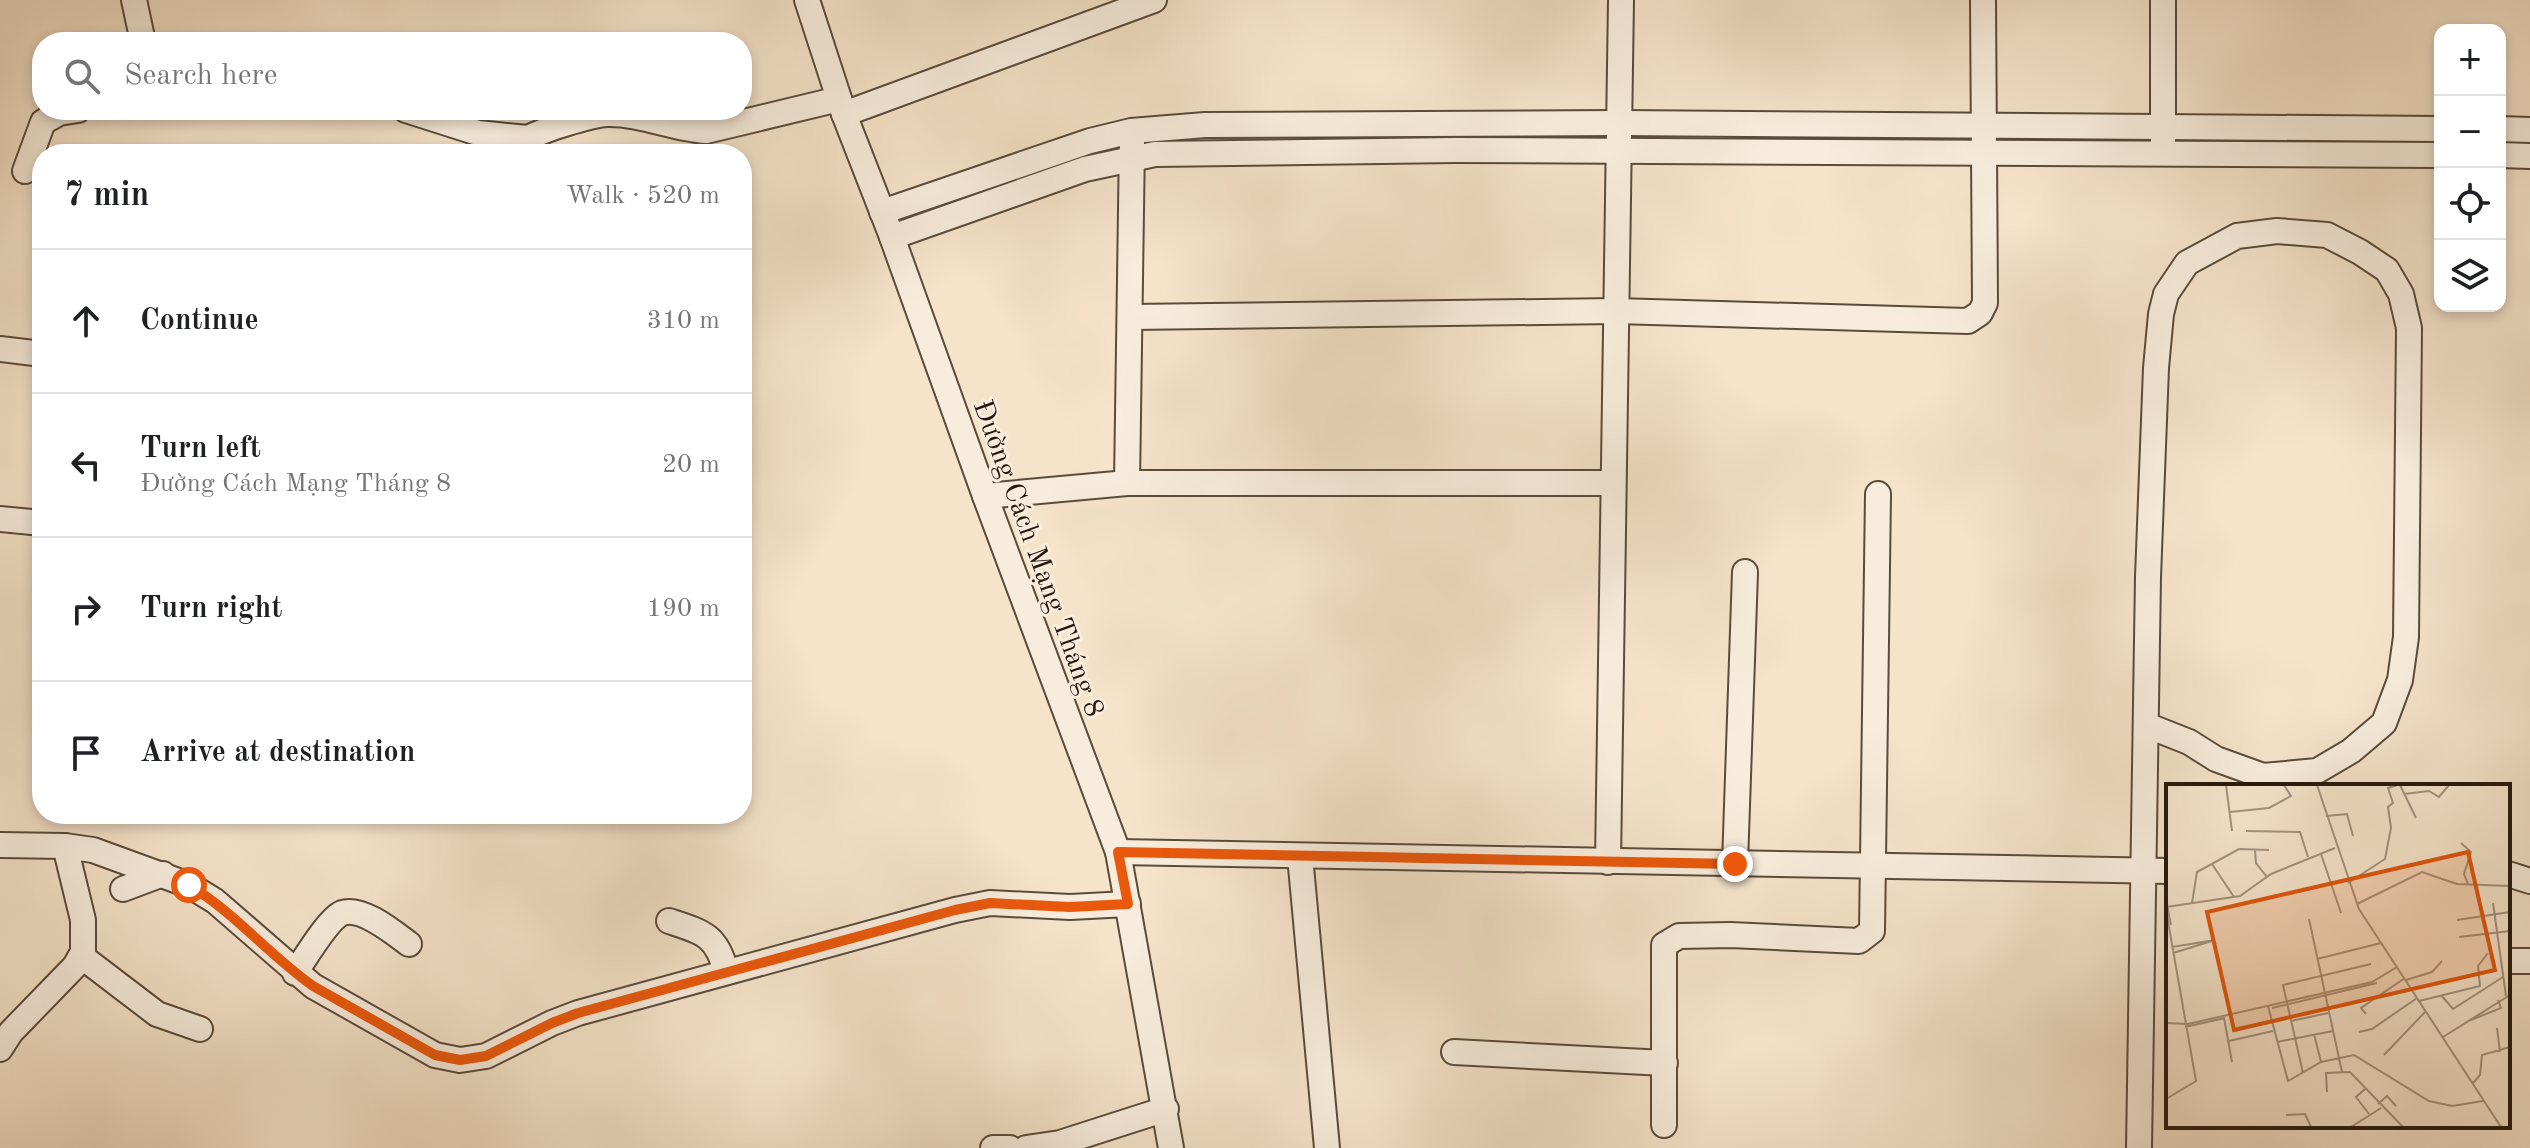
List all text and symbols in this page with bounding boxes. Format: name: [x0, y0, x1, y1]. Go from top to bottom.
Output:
map controls: [2434, 24, 2506, 312]
button: +: [2434, 24, 2506, 96]
search box: [32, 32, 752, 120]
icon: search: [60, 54, 104, 98]
text: Search here: [124, 61, 278, 91]
button: −: [2434, 96, 2506, 168]
button: locate: [2434, 168, 2506, 240]
text: 7 min: [64, 179, 149, 213]
text: Walk · 520 m: [566, 183, 720, 209]
button: layers: [2434, 240, 2506, 312]
icon: ahead: [64, 299, 108, 343]
text: Continue: [140, 306, 259, 336]
text: 310 m: [647, 308, 720, 334]
street label: Đường Cách Mạng Tháng 8: [967, 397, 1108, 721]
text: Turn left: [140, 434, 261, 464]
icon: left: [64, 443, 108, 487]
text: 20 m: [662, 452, 720, 478]
text: Đường Cách Mạng Tháng 8: [140, 471, 451, 497]
icon: right: [64, 587, 108, 631]
text: Turn right: [140, 594, 282, 624]
text: 190 m: [647, 596, 720, 622]
icon: arrive: [64, 731, 108, 775]
text: Arrive at destination: [140, 738, 415, 768]
inset map: [2166, 784, 2510, 1128]
route end: [1717, 846, 1753, 882]
route start: [171, 867, 207, 903]

